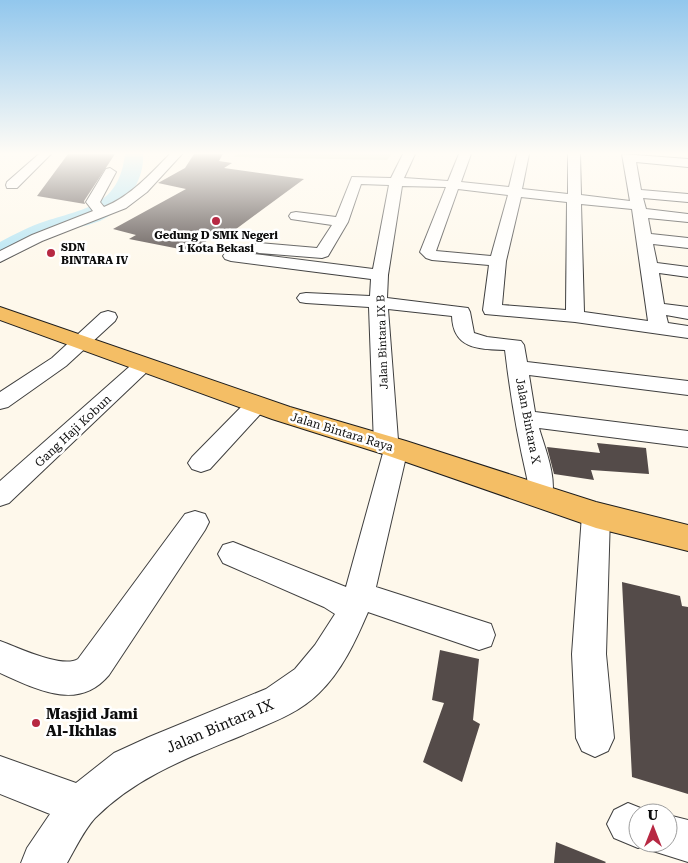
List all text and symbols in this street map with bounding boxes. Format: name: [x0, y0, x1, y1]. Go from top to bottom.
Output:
marker: Gedung D SMK Negeri 1 Kota Bekasi: [210, 215, 222, 227]
place label: Gedung D SMK Negeri 1 Kota Bekasi: [154, 229, 278, 255]
place label: SDN BINTARA IV: [61, 241, 128, 267]
marker: SDN BINTARA IV: [45, 247, 57, 259]
street label: Jalan Bintara IX B: [374, 294, 391, 390]
street label: Jalan Bintara X: [513, 377, 543, 466]
street label: Gang Haji Kobun: [32, 392, 114, 470]
street label: Jalan Bintara Raya: [289, 410, 395, 454]
street label: Jalan Bintara IX: [163, 695, 277, 757]
place label: Masjid Jami Al-Ikhlas: [46, 705, 138, 740]
marker: Masjid Jami Al-Ikhlas: [30, 717, 42, 729]
north arrow: [628, 803, 678, 853]
text: U: [648, 807, 659, 823]

